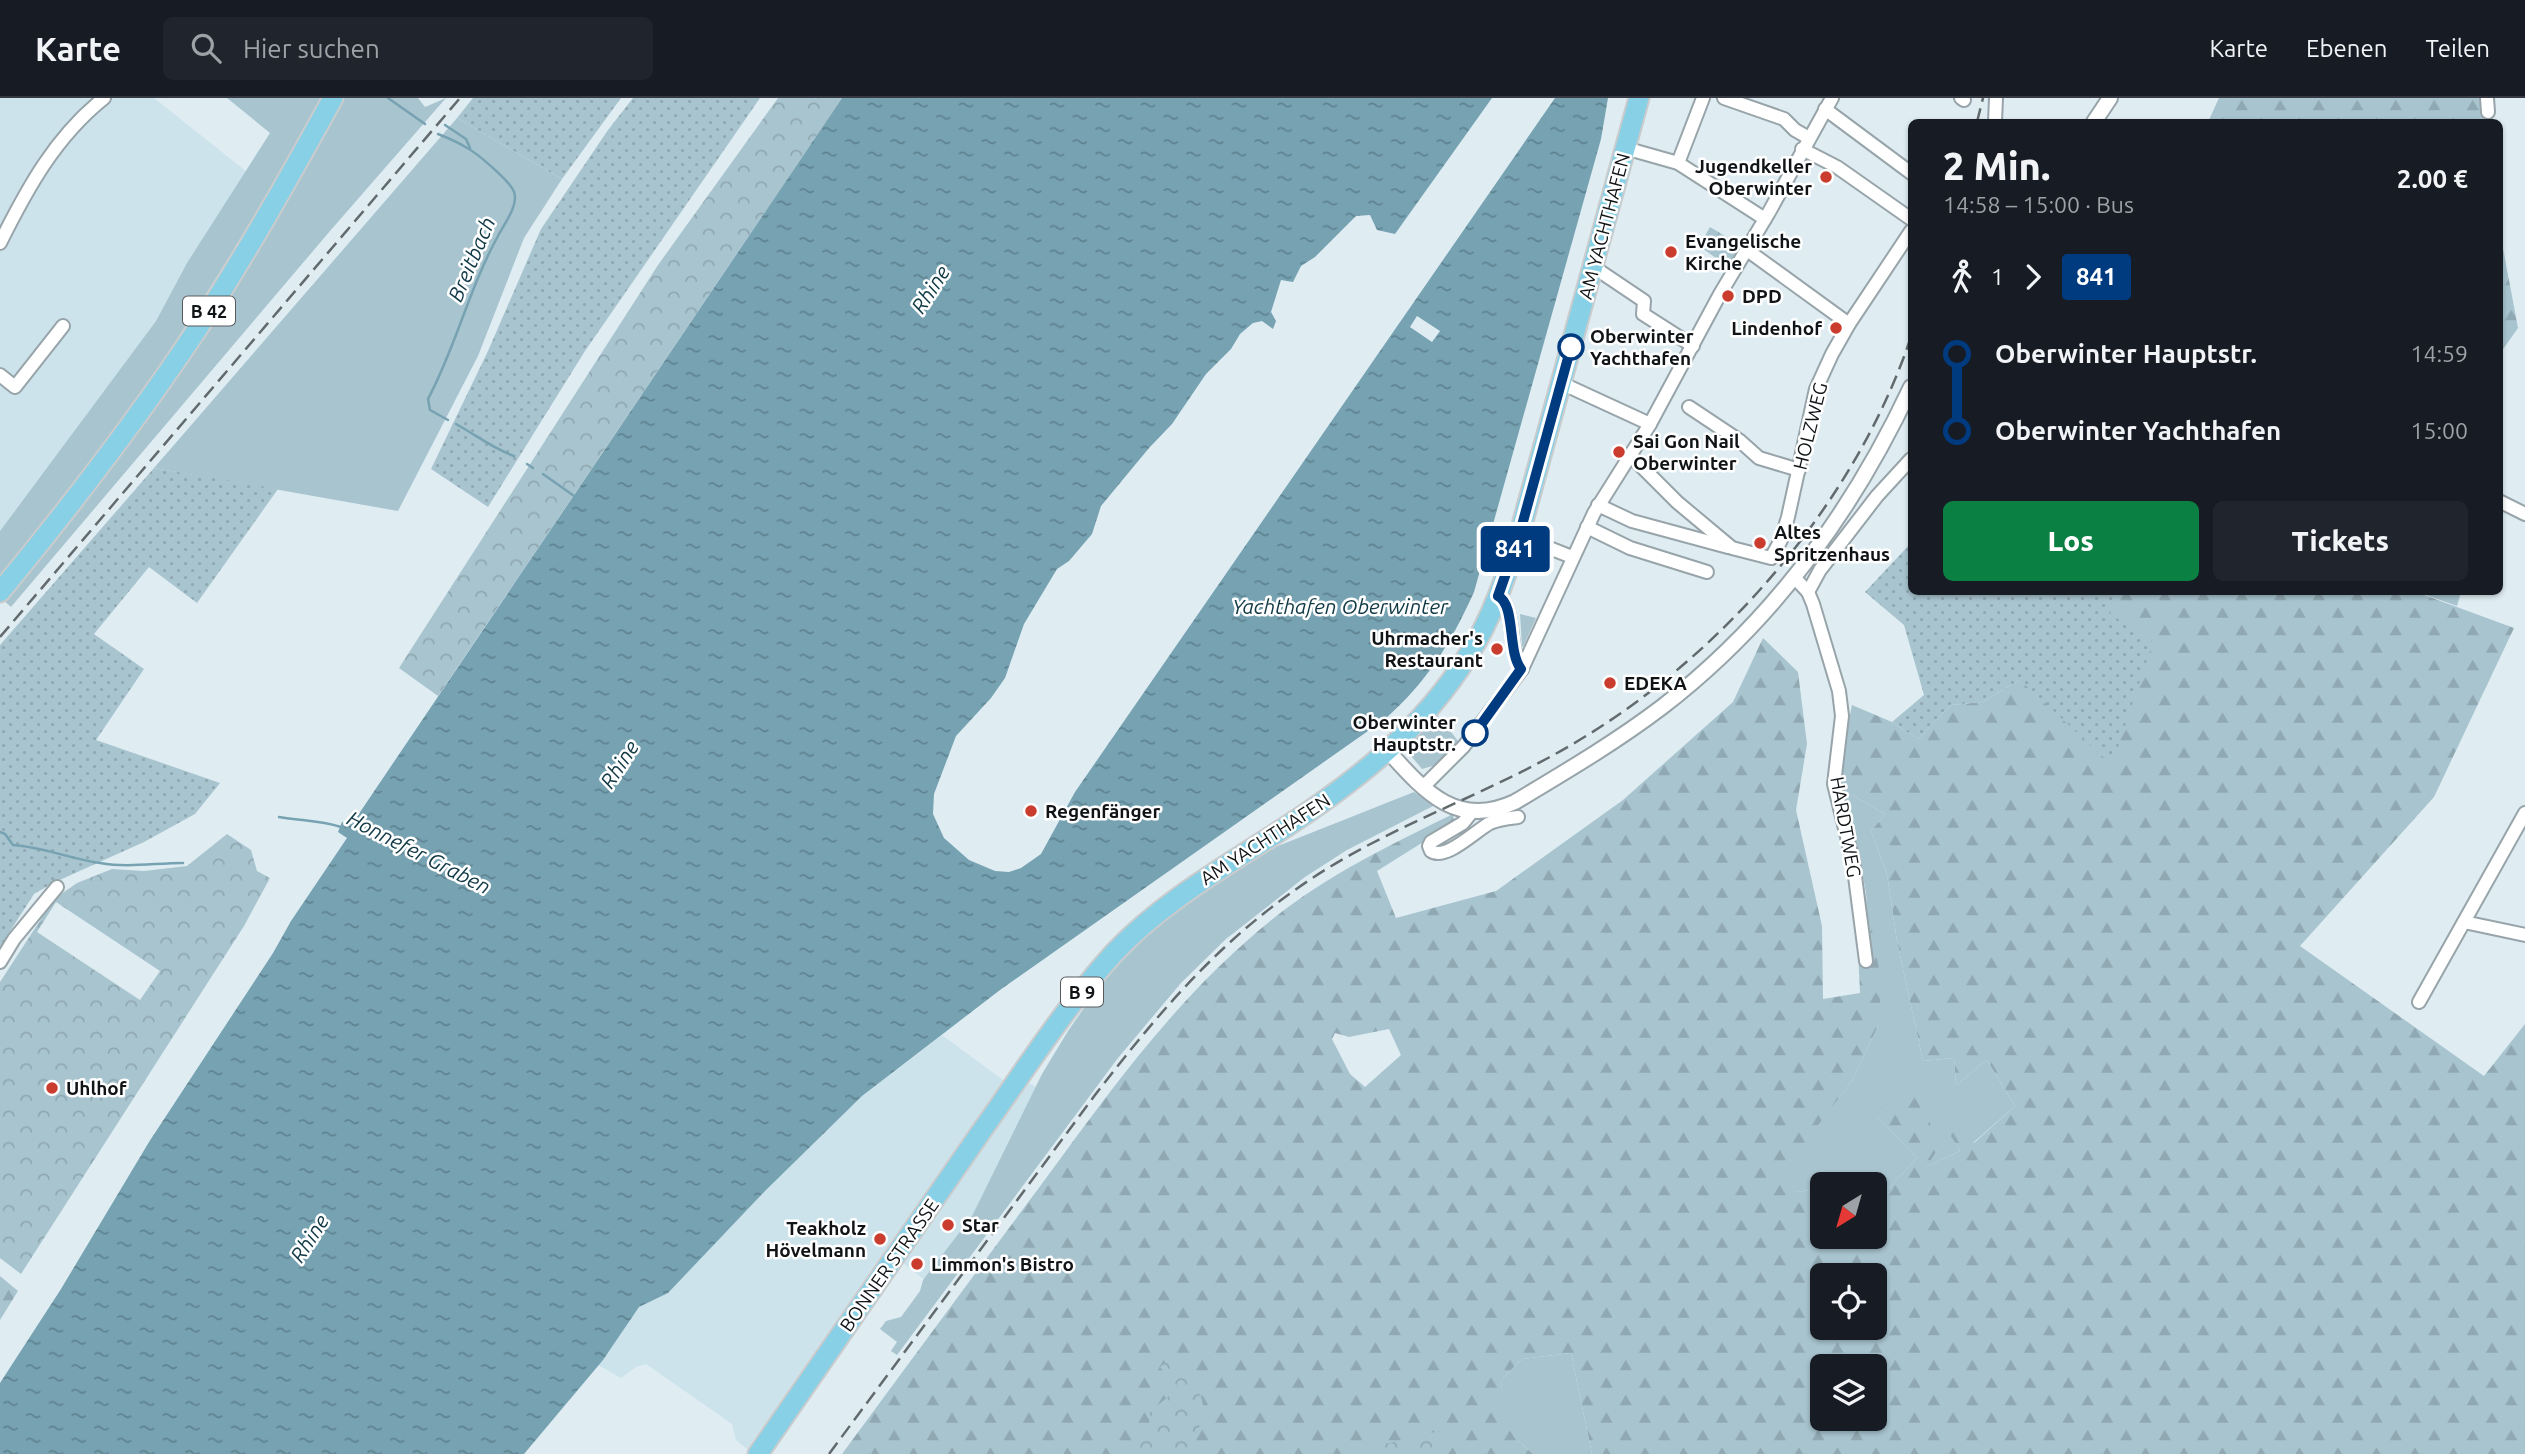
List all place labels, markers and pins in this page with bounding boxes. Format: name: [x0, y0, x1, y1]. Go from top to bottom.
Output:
place label: Jugendkeller Oberwinter: [1695, 155, 1812, 199]
marker: Jugendkeller Oberwinter: [1818, 169, 1834, 185]
place label: Evangelische Kirche: [1685, 230, 1801, 274]
marker: Evangelische Kirche: [1663, 244, 1679, 260]
place label: DPD: [1742, 285, 1782, 307]
marker: DPD: [1720, 288, 1736, 304]
place label: Lindenhof: [1731, 317, 1822, 339]
marker: Lindenhof: [1828, 320, 1844, 336]
place label: Oberwinter Yachthafen: [1590, 325, 1694, 369]
marker: Oberwinter Yachthafen: [1558, 334, 1584, 360]
place label: Sai Gon Nail Oberwinter: [1633, 430, 1740, 474]
marker: Sai Gon Nail Oberwinter: [1611, 444, 1627, 460]
place label: Altes Spritzenhaus: [1774, 521, 1890, 565]
marker: Altes Spritzenhaus: [1752, 535, 1768, 551]
place label: Uhrmacher's Restaurant: [1371, 627, 1483, 671]
marker: Uhrmacher's Restaurant: [1489, 641, 1505, 657]
place label: EDEKA: [1624, 672, 1688, 694]
marker: EDEKA: [1602, 675, 1618, 691]
place label: Oberwinter Hauptstr.: [1352, 711, 1456, 755]
marker: Oberwinter Hauptstr.: [1462, 720, 1488, 746]
place label: Regenfänger: [1045, 800, 1161, 822]
marker: Regenfänger: [1023, 803, 1039, 819]
place label: Uhlhof: [66, 1077, 127, 1099]
marker: Uhlhof: [44, 1080, 60, 1096]
place label: Star: [962, 1214, 999, 1236]
place label: Teakholz Hövelmann: [765, 1217, 866, 1261]
marker: Star: [940, 1217, 956, 1233]
marker: Teakholz Hövelmann: [872, 1231, 888, 1247]
place label: Limmon's Bistro: [931, 1253, 1074, 1275]
marker: Limmon's Bistro: [909, 1256, 925, 1272]

